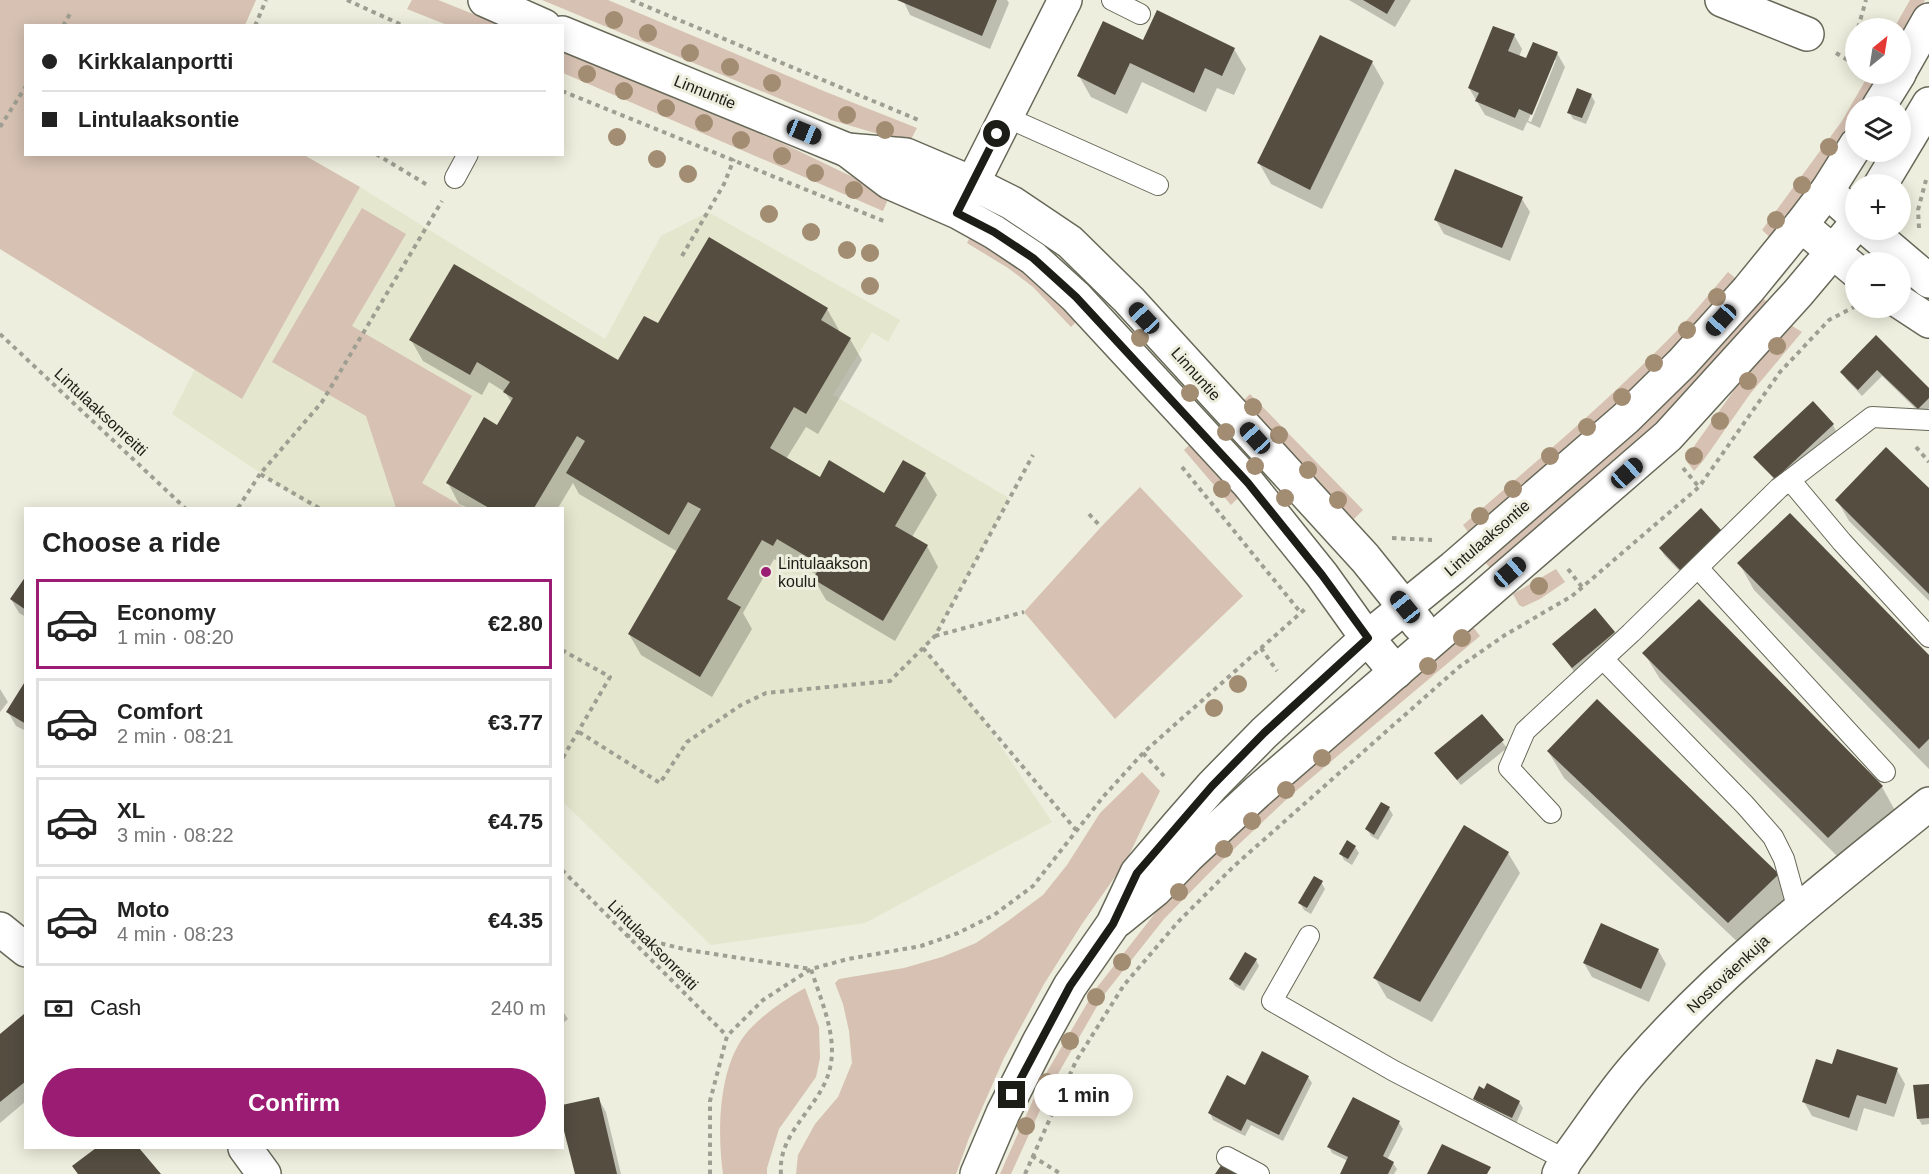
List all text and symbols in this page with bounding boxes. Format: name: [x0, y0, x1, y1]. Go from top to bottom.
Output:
north arrow: [1845, 18, 1911, 84]
map controls: [1845, 18, 1911, 318]
text: Kirkkalanportti: [78, 49, 233, 74]
street label: Linnuntie: [672, 72, 738, 112]
button: layers: [1845, 96, 1911, 162]
text: Lintulaaksontie: [78, 107, 239, 132]
car: [784, 117, 824, 147]
route start: [983, 120, 1010, 147]
button: +: [1845, 174, 1911, 240]
button: −: [1845, 252, 1911, 318]
car: [1125, 299, 1163, 337]
car: [1702, 301, 1740, 339]
street label: Linnuntie: [1168, 344, 1224, 404]
street label: Lintulaaksonreitti: [51, 365, 151, 459]
car: [1236, 419, 1274, 457]
car: [1608, 454, 1646, 492]
street label: Lintulaaksontie: [1441, 497, 1533, 579]
text: Choose a ride: [42, 528, 221, 558]
car: [1491, 553, 1529, 591]
place label: Lintulaakson koulu: [778, 555, 868, 590]
marker: Lintulaakson koulu: [759, 565, 773, 579]
car: [1387, 587, 1423, 627]
icon: car: [45, 597, 99, 651]
text: Economy: [117, 600, 216, 625]
text: €2.80: [488, 611, 543, 636]
text: 1 min · 08:20: [117, 626, 234, 648]
icon: car: [45, 696, 99, 750]
text: Comfort: [117, 699, 203, 724]
text: €3.77: [488, 710, 543, 735]
text: 2 min · 08:21: [117, 725, 234, 747]
icon: car: [45, 795, 99, 849]
text: XL: [117, 798, 145, 823]
text: €4.75: [488, 809, 543, 834]
text: 3 min · 08:22: [117, 824, 234, 846]
icon: car: [45, 894, 99, 948]
text: Moto: [117, 897, 170, 922]
street label: Lintulaaksonreitti: [605, 897, 701, 993]
text: €4.35: [488, 908, 543, 933]
text: 4 min · 08:23: [117, 923, 234, 945]
street label: Nostoväenkuja: [1683, 932, 1773, 1016]
icon: cash: [42, 992, 75, 1025]
text: Cash: [90, 995, 141, 1020]
text: 240 m: [490, 997, 546, 1019]
button: Confirm: [42, 1068, 546, 1137]
callout: 1 min: [1033, 1074, 1132, 1116]
route end: [998, 1081, 1025, 1108]
text: 1 min: [1057, 1084, 1110, 1106]

